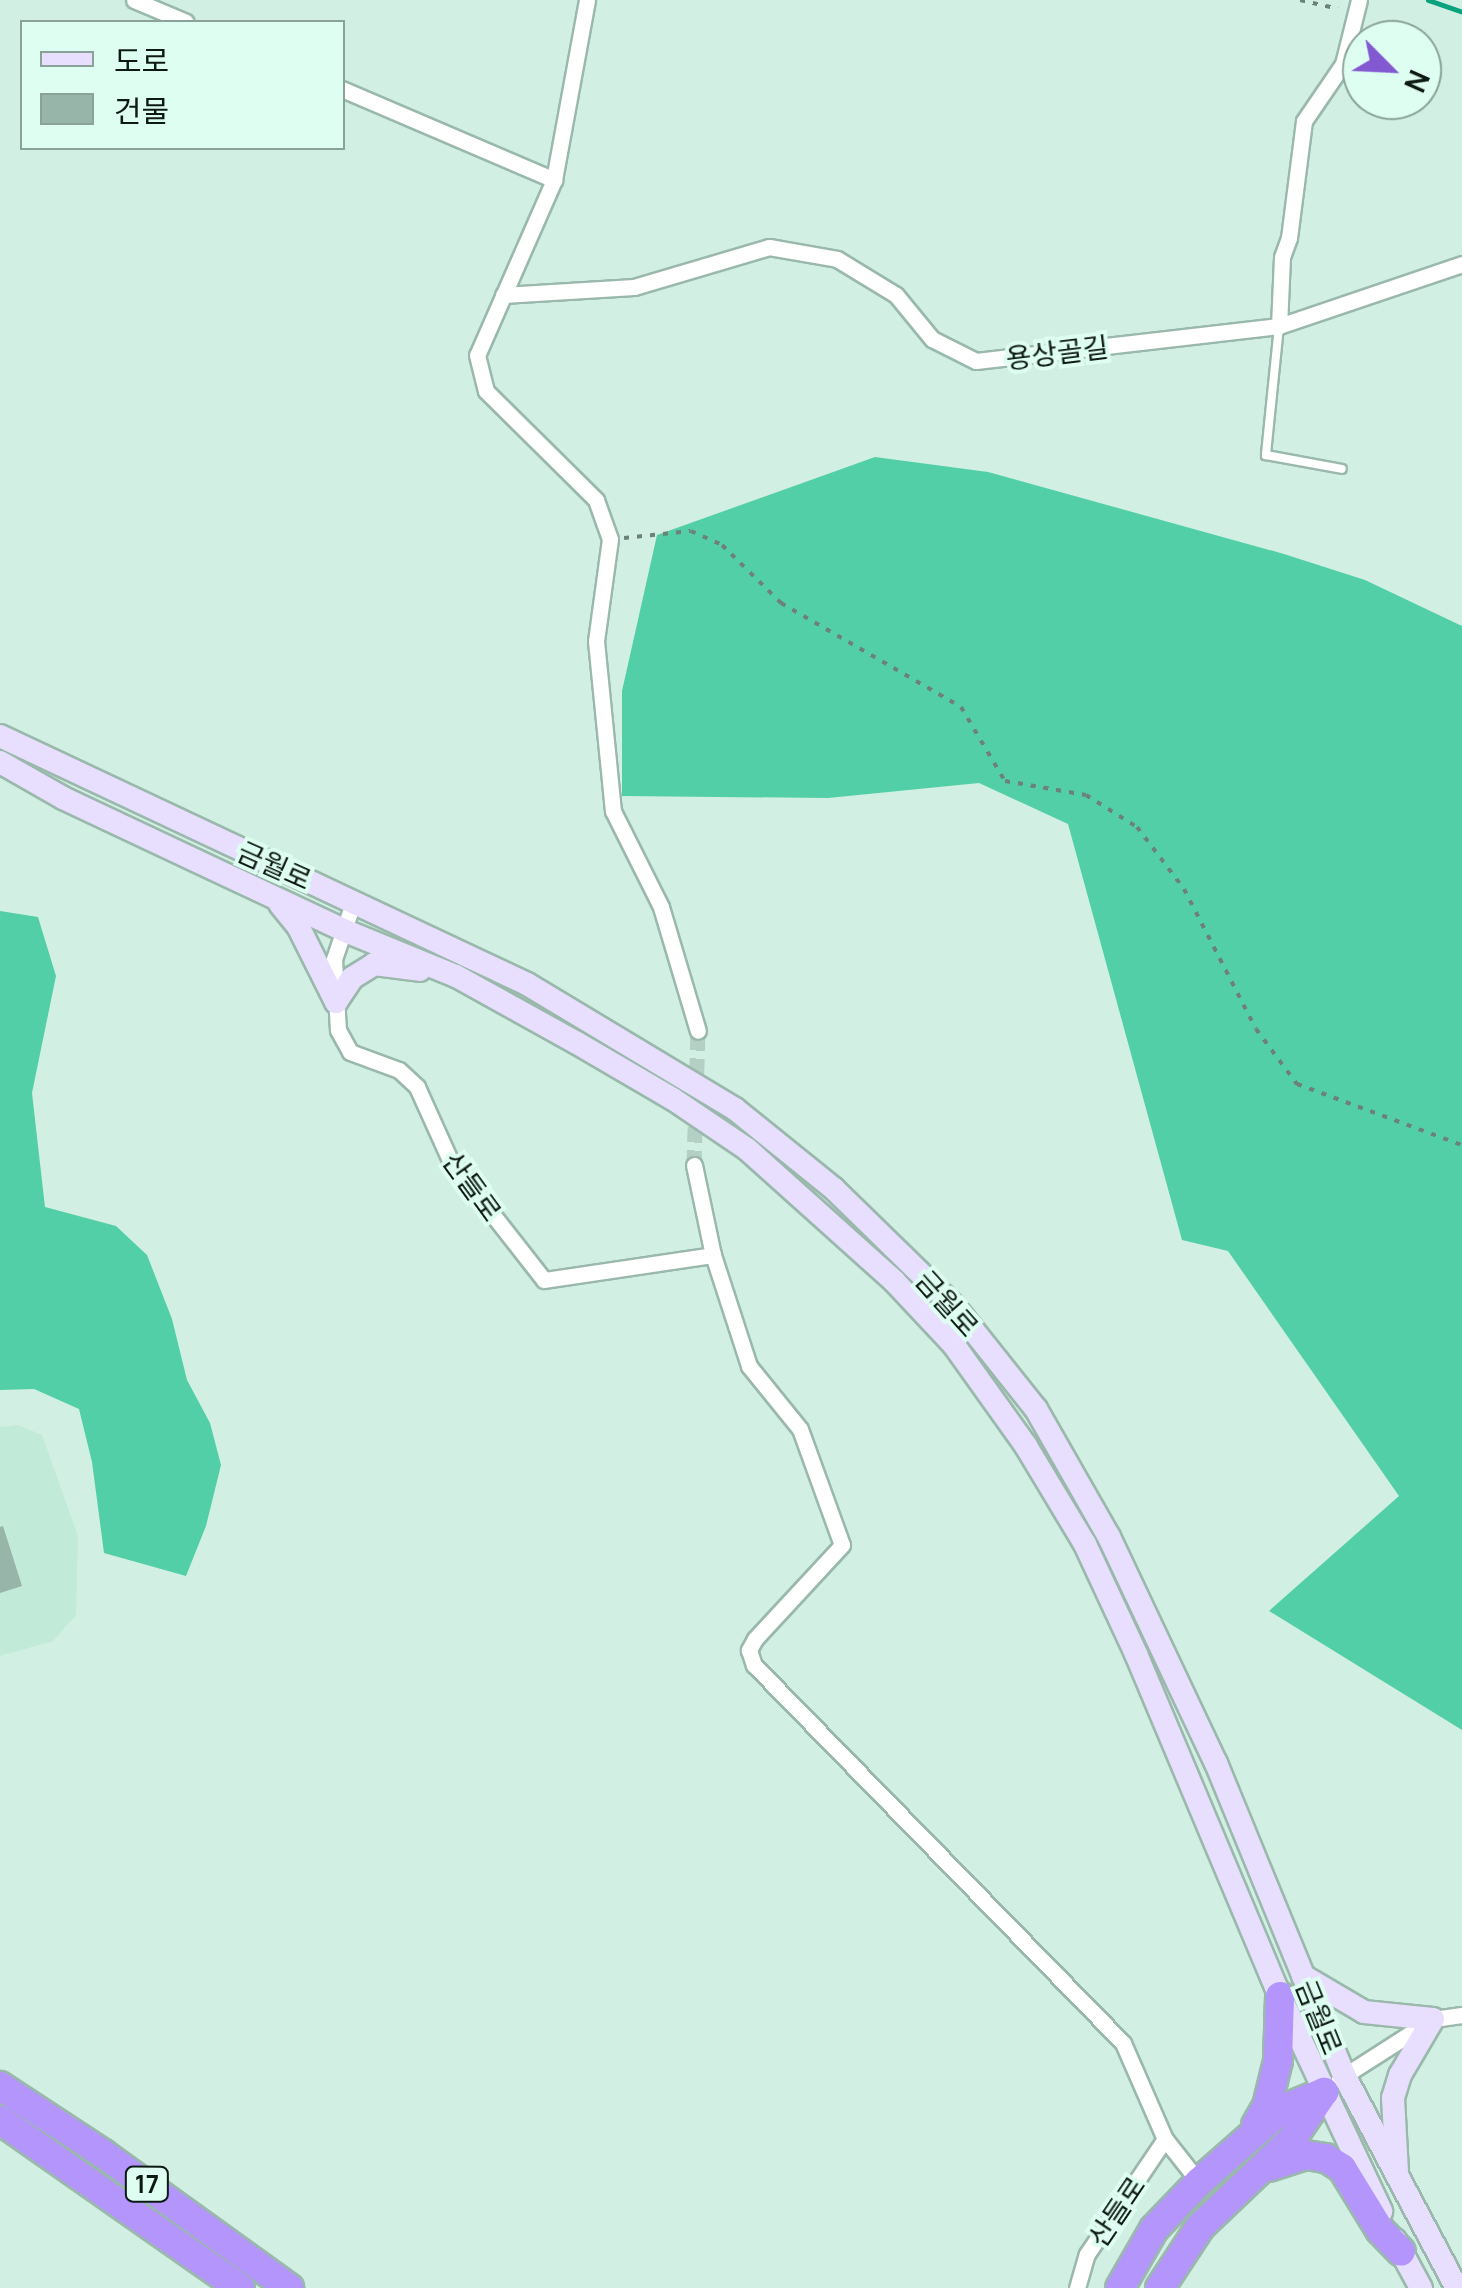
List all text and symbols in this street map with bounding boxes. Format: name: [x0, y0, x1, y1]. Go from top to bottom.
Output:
legend: [20, 20, 345, 150]
north arrow: [1342, 20, 1442, 120]
text: 도로: [114, 40, 169, 81]
text: N: [1396, 64, 1439, 98]
text: 건물: [114, 90, 169, 131]
street label: 용상골길: [1004, 329, 1110, 375]
street label: 금월로: [233, 834, 317, 896]
street label: 산들로: [437, 1145, 509, 1227]
street label: 금월로: [910, 1263, 986, 1343]
street label: 금월로: [1290, 1975, 1350, 2059]
road number: 17: [124, 2164, 170, 2204]
street label: 산들로: [1080, 2170, 1152, 2252]

